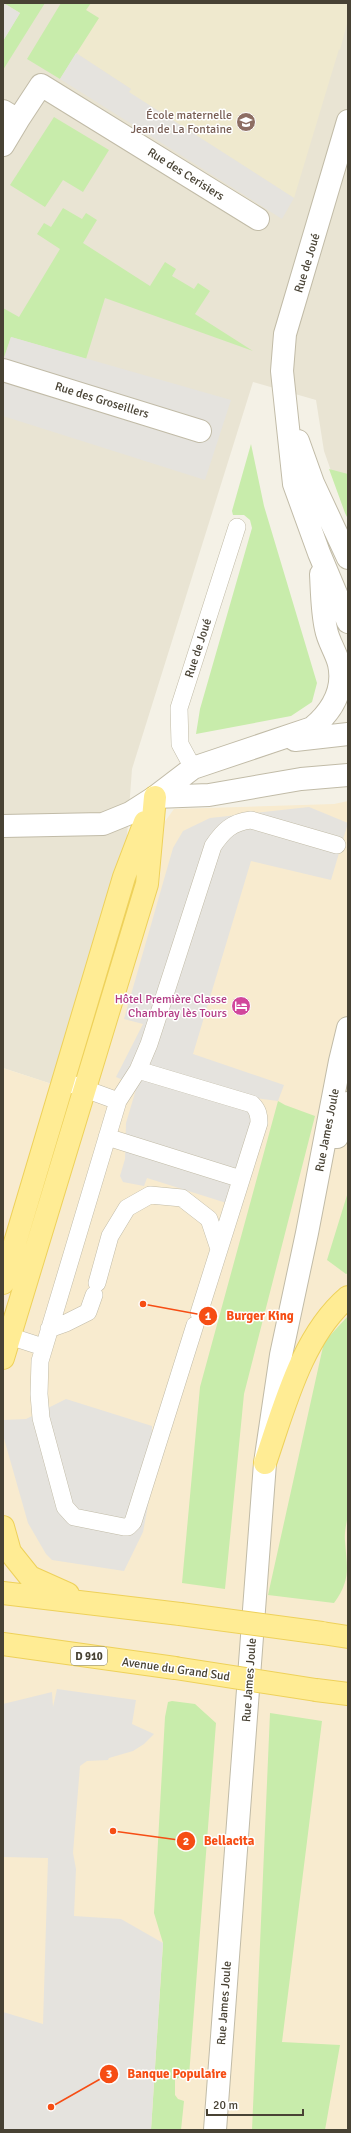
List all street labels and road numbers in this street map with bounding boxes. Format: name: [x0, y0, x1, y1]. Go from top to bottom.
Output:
street label: Rue des Cerisiers: [145, 145, 227, 204]
street label: Rue de Joué: [291, 232, 324, 295]
street label: Rue des Groseillers: [53, 379, 151, 422]
street label: Rue de Joué: [182, 617, 215, 680]
street label: Rue James Joule: [312, 1087, 343, 1173]
street label: Rue James Joule: [239, 1637, 260, 1723]
road number: D 910: [71, 1647, 107, 1665]
street label: Avenue du Grand Sud: [121, 1654, 231, 1685]
street label: Rue James Joule: [214, 1960, 235, 2046]

